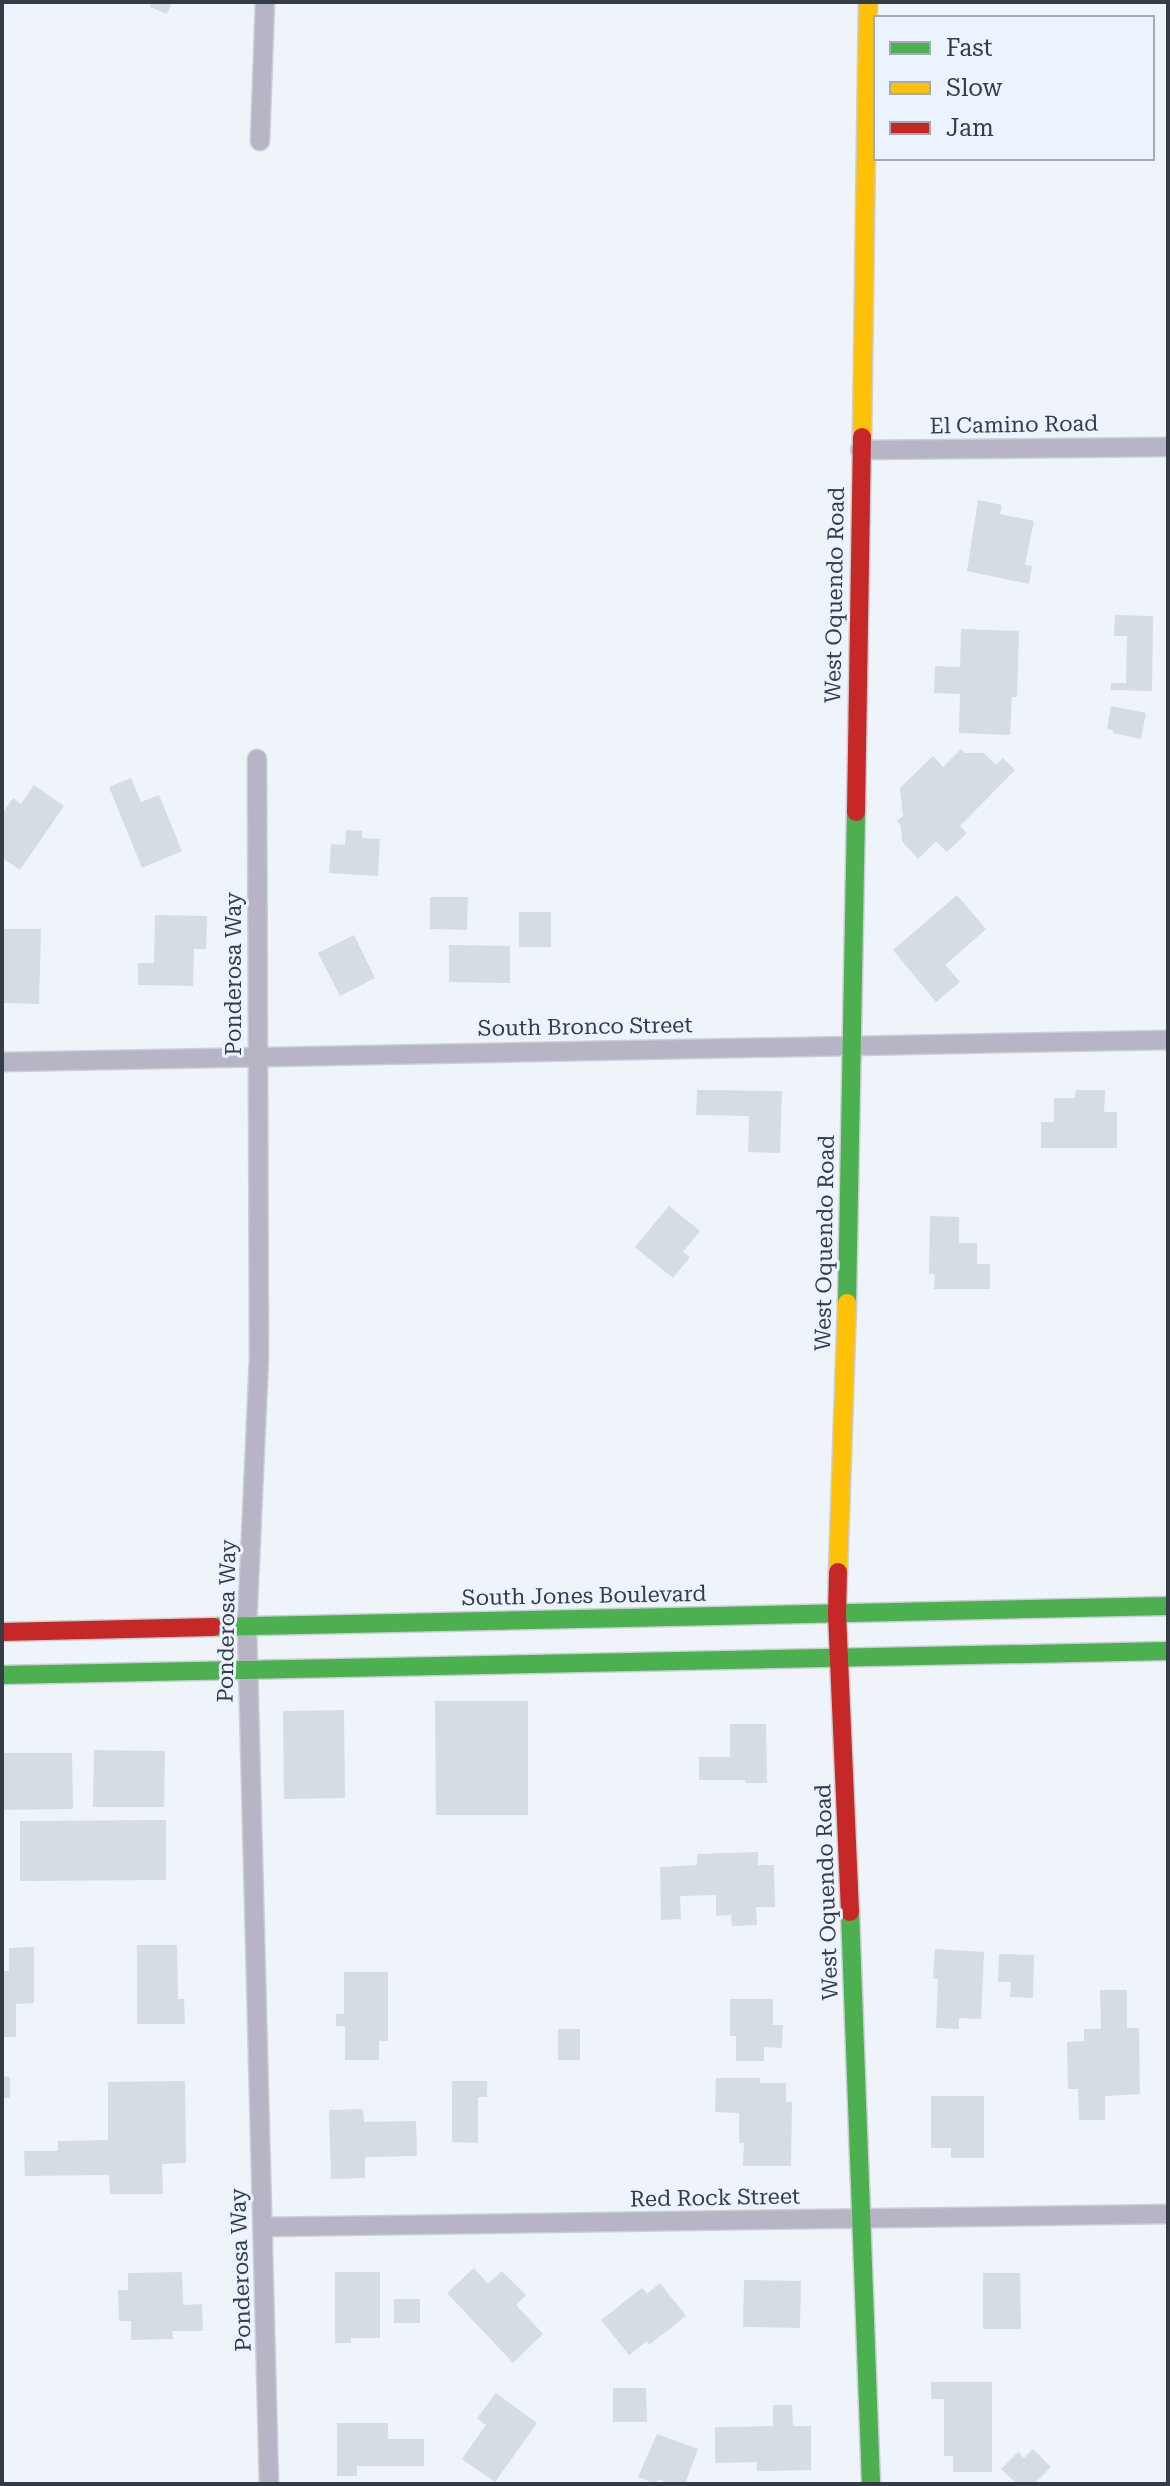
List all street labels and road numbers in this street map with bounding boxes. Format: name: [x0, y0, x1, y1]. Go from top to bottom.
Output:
street label: El Camino Road: [930, 411, 1099, 438]
street label: West Oquendo Road: [820, 487, 849, 703]
street label: Ponderosa Way: [221, 892, 246, 1056]
street label: South Bronco Street: [477, 1012, 693, 1041]
street label: West Oquendo Road: [810, 1135, 839, 1351]
street label: Ponderosa Way: [213, 1539, 240, 1703]
street label: South Jones Boulevard: [461, 1581, 707, 1610]
street label: West Oquendo Road: [810, 1783, 843, 2001]
street label: Red Rock Street: [630, 2184, 800, 2211]
street label: Ponderosa Way: [225, 2188, 256, 2352]

